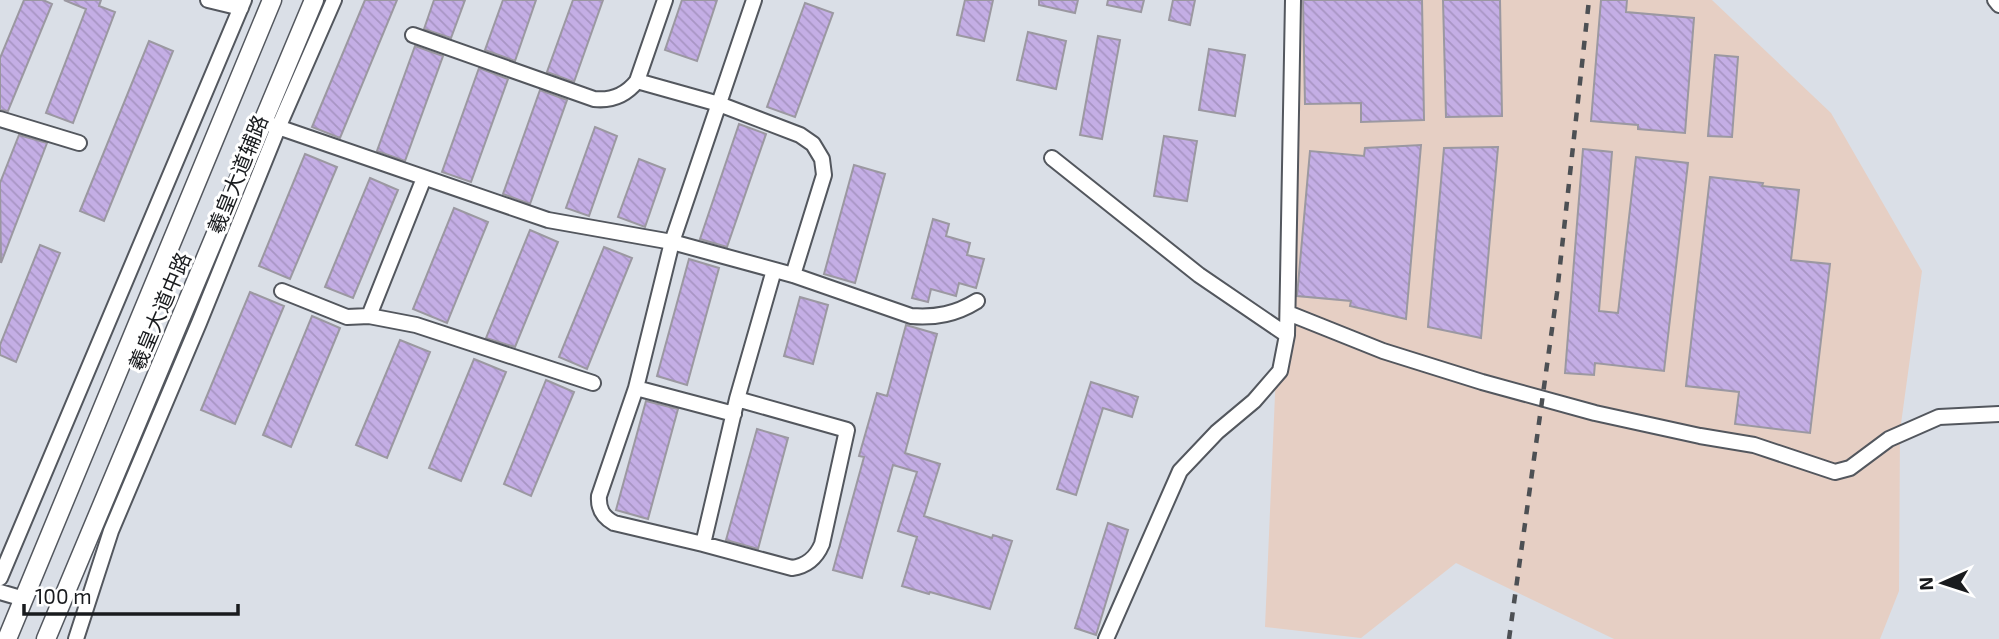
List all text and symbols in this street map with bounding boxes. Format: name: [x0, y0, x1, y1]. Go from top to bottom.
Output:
street label: 羲皇大道辅路: [202, 111, 272, 237]
street label: 羲皇大道中路: [123, 248, 195, 374]
north arrow: [1908, 548, 1978, 618]
scale bar: [24, 572, 238, 616]
text: N: [1914, 576, 1937, 591]
text: 100 m: [35, 583, 92, 608]

